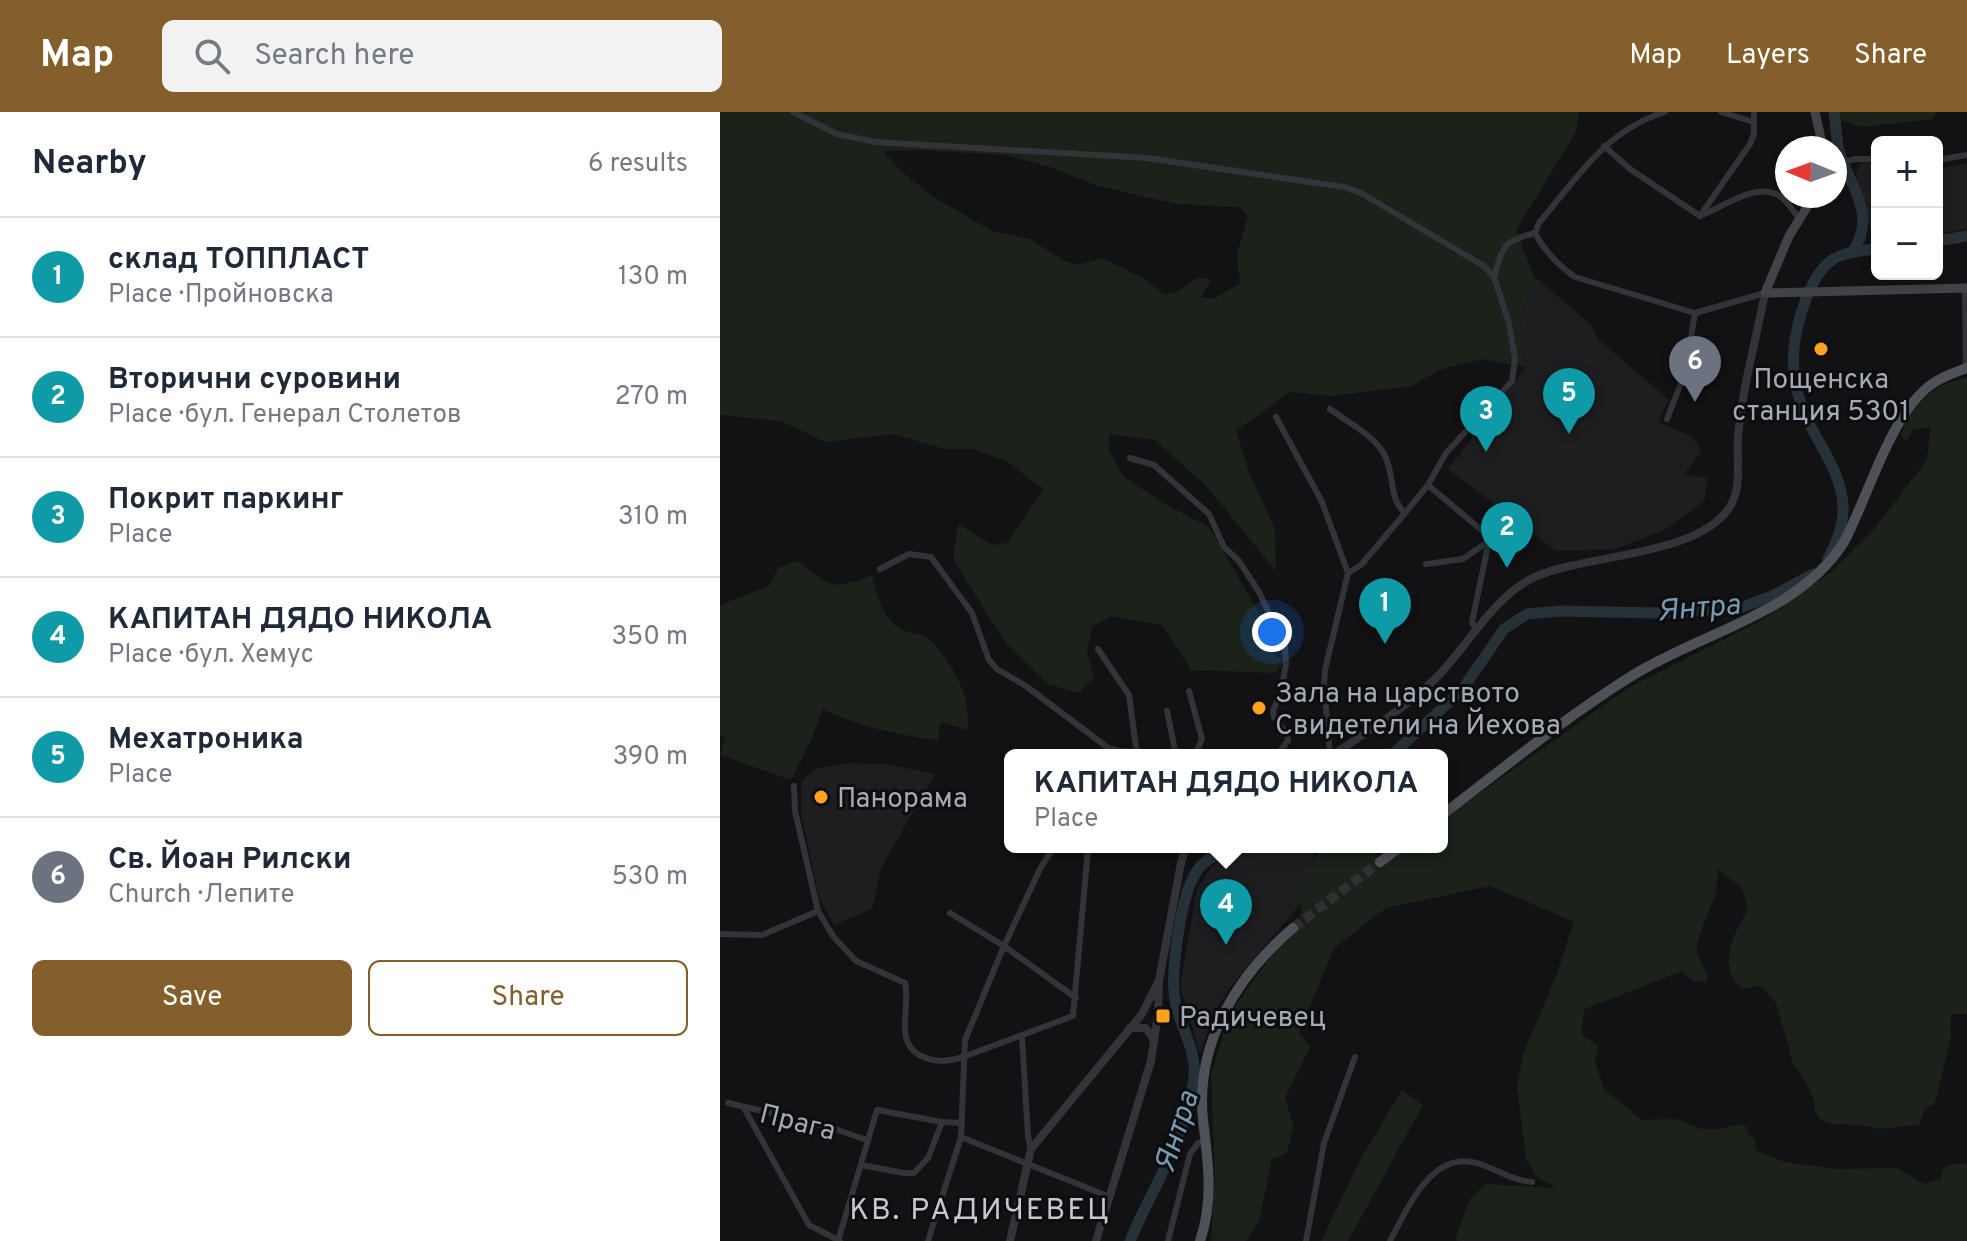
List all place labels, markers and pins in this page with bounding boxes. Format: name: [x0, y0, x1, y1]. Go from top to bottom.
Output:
pin: 6: [1669, 336, 1721, 402]
marker: Пощенска станция 5301: [1812, 340, 1830, 358]
place label: Пощенска станция 5301: [1732, 363, 1910, 431]
pin: 5: [1543, 368, 1595, 434]
pin: 3: [1460, 386, 1512, 452]
pin: 2: [1481, 502, 1533, 568]
pin: 1: [1359, 578, 1411, 644]
place label: Зала на царството Свидетели на Йехова: [1275, 677, 1561, 745]
marker: Зала на царството Свидетели на Йехова: [1250, 699, 1268, 717]
place label: Панорама: [837, 782, 968, 818]
marker: Панорама: [812, 788, 830, 806]
pin: 4: [1200, 879, 1252, 945]
place label: Радичевец: [1179, 1001, 1326, 1037]
marker: Радичевец: [1154, 1007, 1172, 1025]

